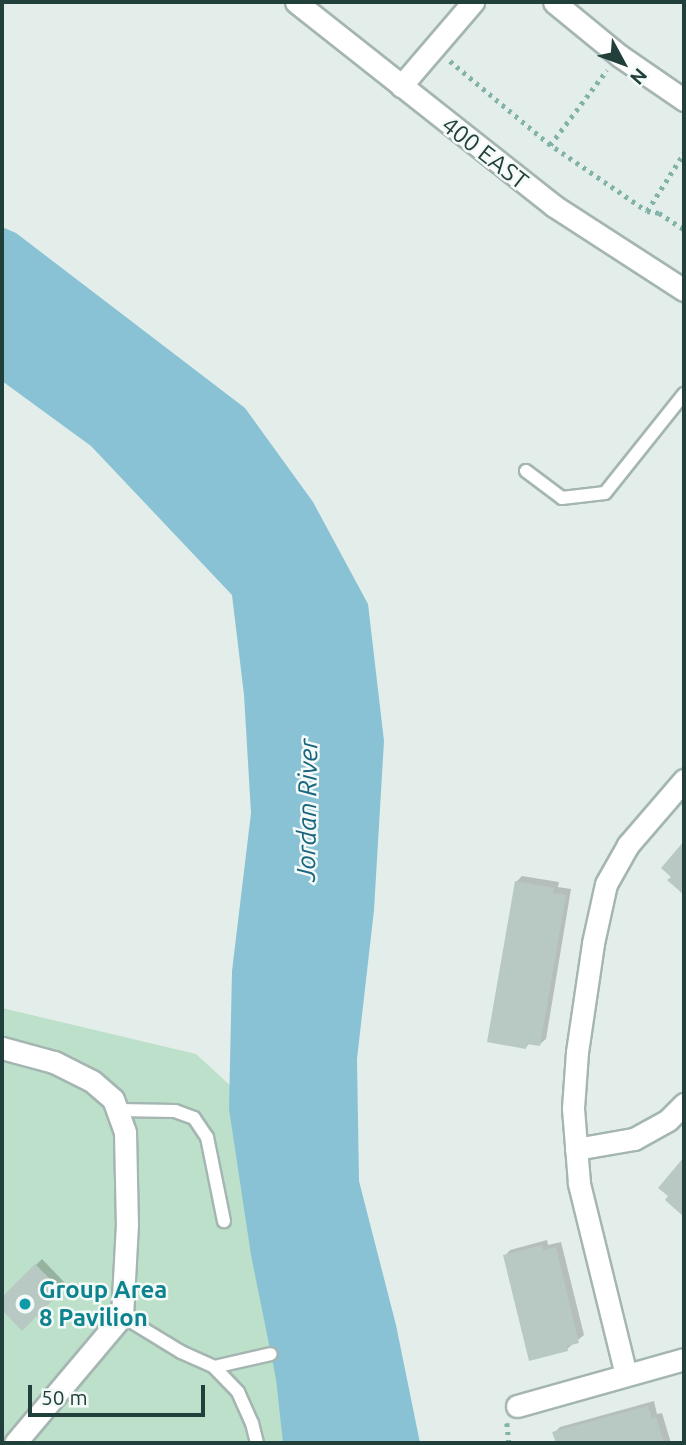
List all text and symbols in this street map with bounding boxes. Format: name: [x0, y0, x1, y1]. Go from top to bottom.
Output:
north arrow: [588, 28, 658, 98]
text: N: [626, 64, 652, 89]
street label: 400 EAST: [436, 110, 534, 196]
water label: Jordan River: [290, 738, 324, 882]
place label: Group Area 8 Pavilion: [39, 1276, 167, 1332]
marker: Group Area 8 Pavilion: [17, 1296, 33, 1312]
scale bar: [32, 1372, 208, 1416]
text: 50 m: [41, 1385, 88, 1409]

